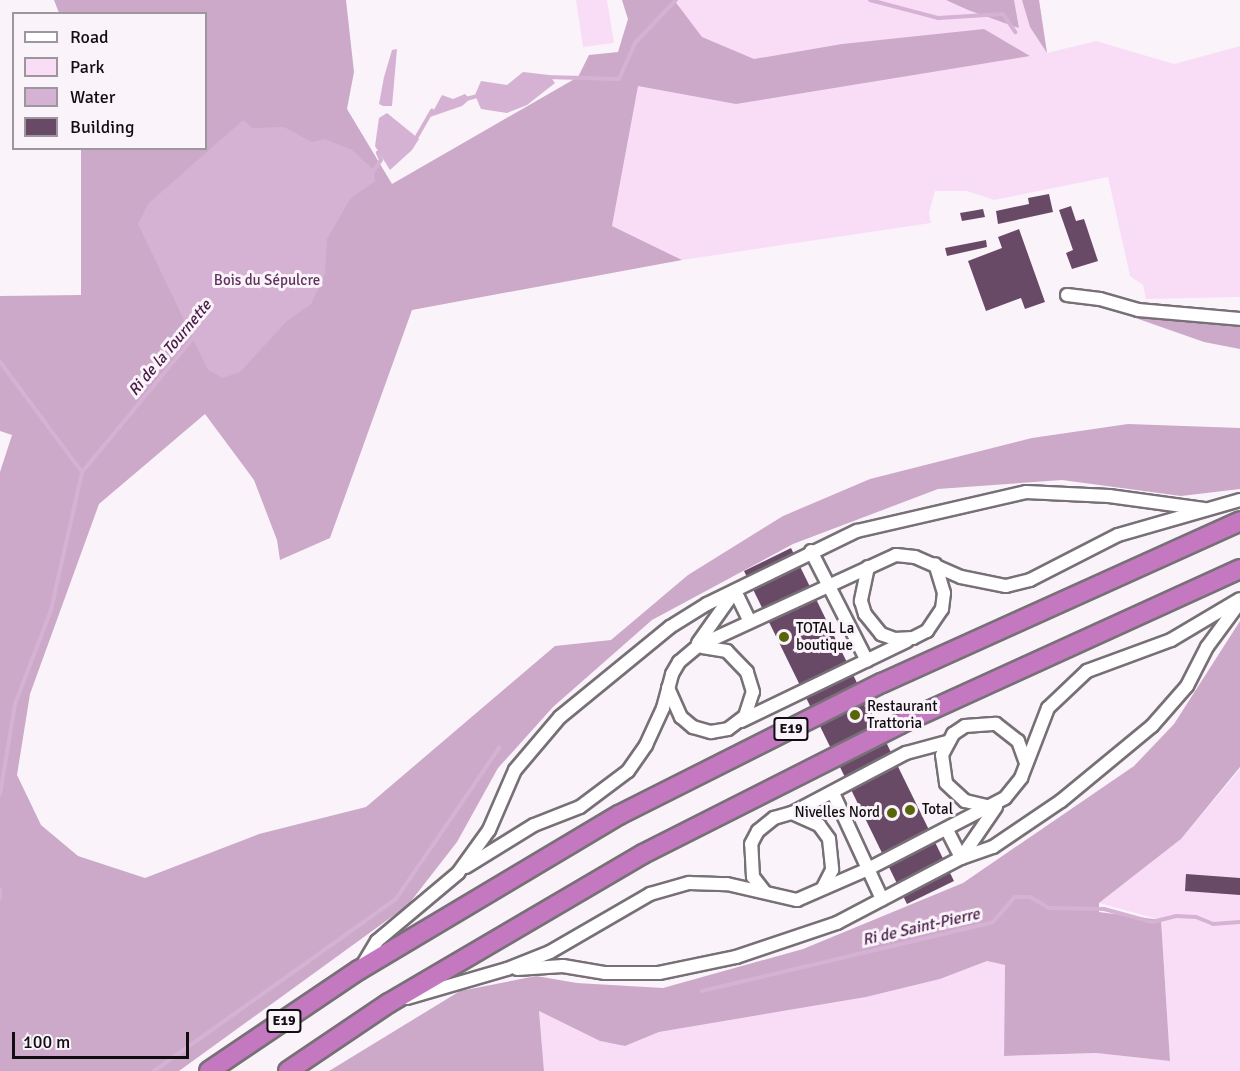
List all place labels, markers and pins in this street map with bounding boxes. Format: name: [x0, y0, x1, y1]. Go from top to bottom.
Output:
place label: TOTAL La boutique: [796, 619, 854, 654]
marker: TOTAL La boutique: [777, 630, 791, 644]
place label: Restaurant Trattoria: [867, 697, 937, 732]
marker: Restaurant Trattoria: [848, 708, 862, 722]
place label: Total: [922, 801, 953, 819]
marker: Total: [903, 803, 917, 817]
place label: Nivelles Nord: [795, 804, 880, 822]
marker: Nivelles Nord: [885, 806, 899, 820]

